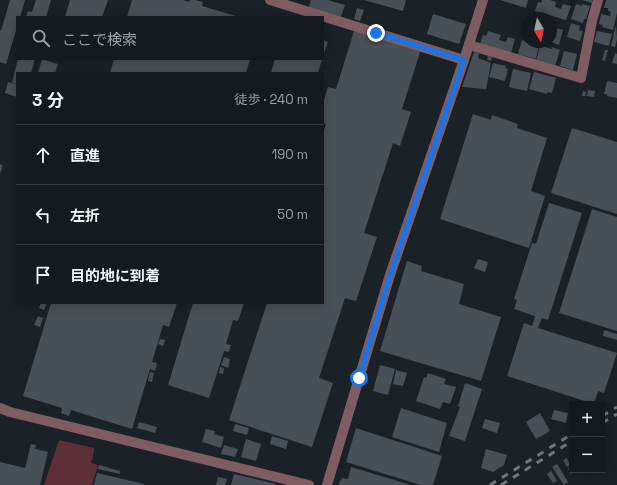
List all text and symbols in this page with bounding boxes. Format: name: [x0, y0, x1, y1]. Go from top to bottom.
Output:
north arrow: [521, 12, 557, 48]
search box: [16, 16, 324, 60]
route end: [367, 24, 385, 42]
icon: search: [30, 27, 52, 49]
text: ここで検索: [62, 30, 137, 49]
text: 3 分: [32, 89, 64, 111]
text: 徒歩 · 240 m: [234, 91, 308, 108]
icon: ahead: [32, 144, 54, 166]
text: 直進: [70, 146, 100, 165]
text: 190 m: [272, 146, 308, 163]
icon: left: [32, 204, 54, 226]
text: 左折: [70, 206, 100, 225]
text: 50 m: [277, 206, 308, 223]
icon: arrive: [32, 264, 54, 286]
text: 目的地に到着: [70, 266, 160, 285]
route start: [350, 369, 368, 387]
map controls: [569, 401, 605, 473]
button: +: [569, 401, 605, 437]
button: −: [569, 437, 605, 473]

